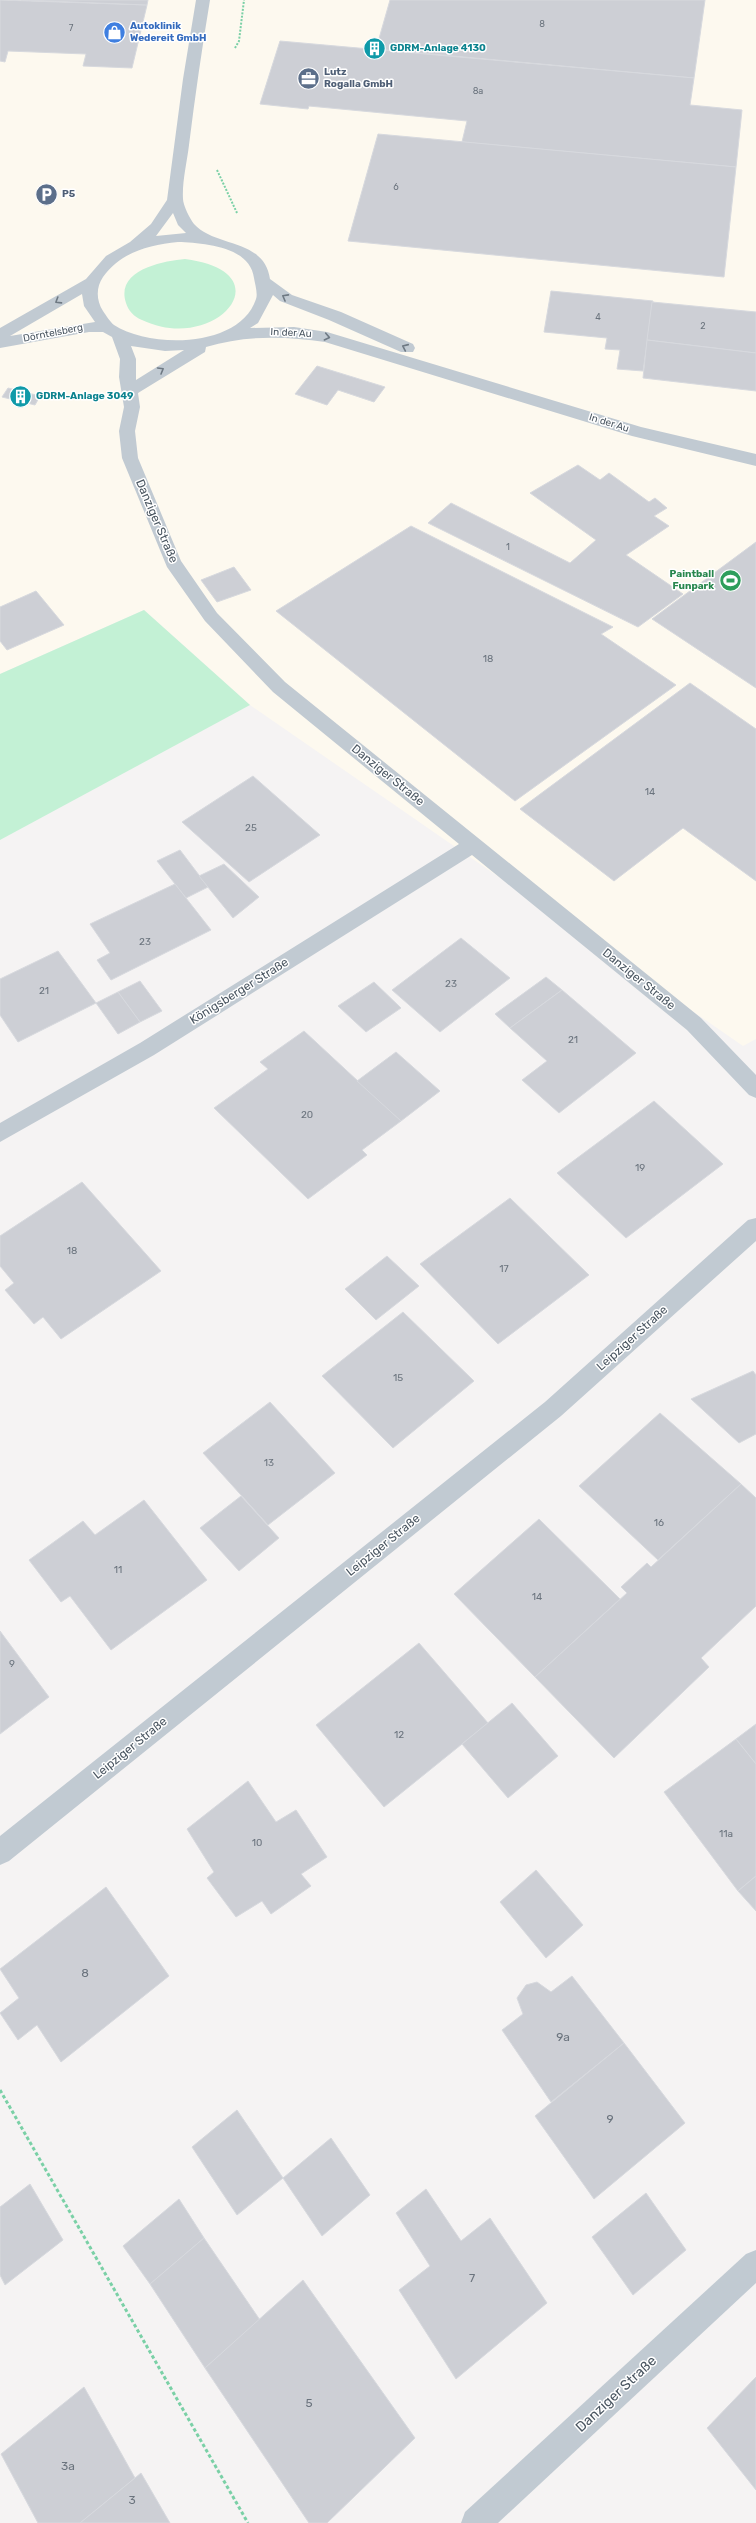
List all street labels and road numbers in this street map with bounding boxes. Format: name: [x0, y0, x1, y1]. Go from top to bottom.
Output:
street label: Dörntelsberg: [22, 321, 84, 345]
street label: In der Au: [270, 326, 312, 340]
street label: In der Au: [588, 411, 630, 435]
street label: Danziger Straße: [133, 477, 181, 565]
street label: Danziger Straße: [349, 741, 427, 809]
street label: Danziger Straße: [600, 945, 678, 1013]
street label: Königsberger Straße: [187, 955, 291, 1027]
street label: Leipziger Straße: [594, 1302, 671, 1373]
street label: Leipziger Straße: [343, 1511, 423, 1579]
street label: Leipziger Straße: [90, 1714, 170, 1782]
street label: Danziger Straße: [572, 2352, 660, 2436]

